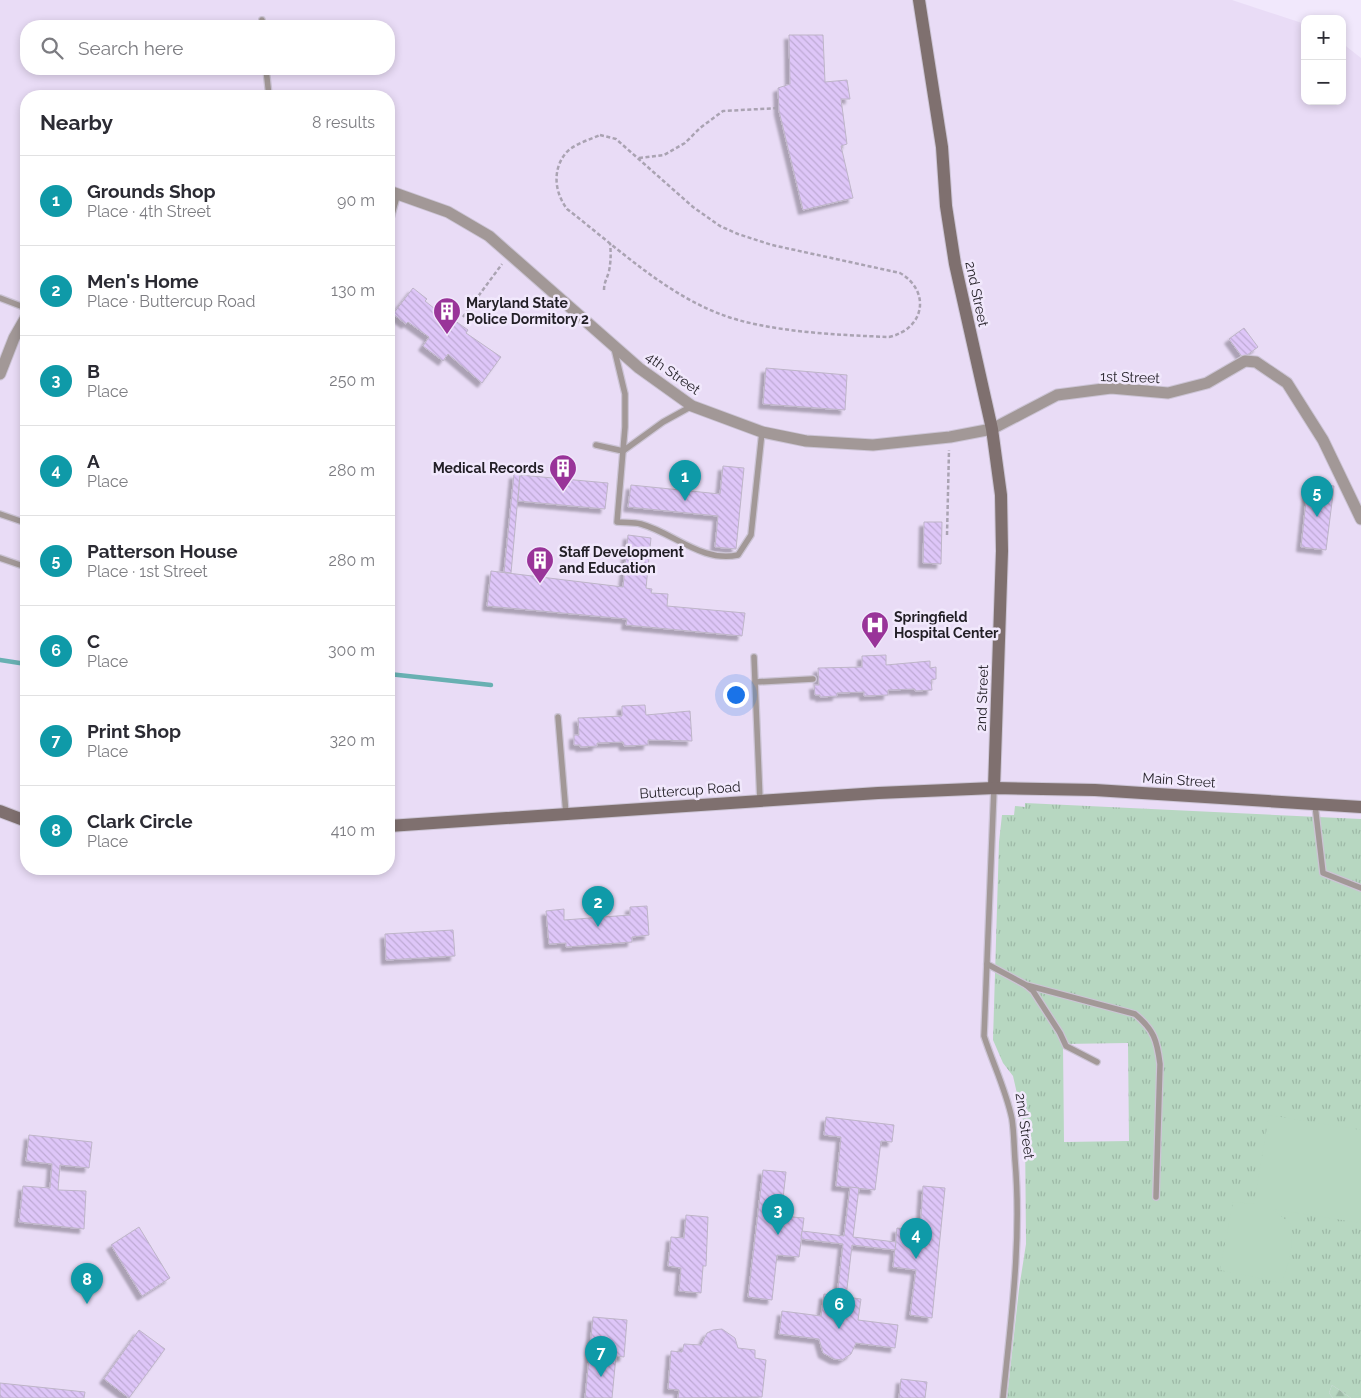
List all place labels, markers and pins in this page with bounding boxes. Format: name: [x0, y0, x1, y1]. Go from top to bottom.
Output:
place label: Maryland State Police Dormitory 2: [466, 295, 589, 327]
building icon: Maryland State Police Dormitory 2: [432, 296, 462, 335]
building icon: Medical Records: [548, 453, 578, 492]
place label: Medical Records: [433, 460, 544, 476]
pin: 1: [669, 460, 701, 501]
pin: 5: [1301, 476, 1333, 517]
place label: Staff Development and Education: [559, 544, 685, 576]
building icon: Staff Development and Education: [525, 545, 555, 584]
place label: Springfield Hospital Center: [894, 609, 999, 641]
hospital icon: Springfield Hospital Center: [860, 610, 890, 649]
pin: 2: [582, 886, 614, 927]
pin: 3: [762, 1194, 794, 1235]
pin: 4: [900, 1218, 932, 1259]
pin: 8: [71, 1263, 103, 1304]
pin: 6: [823, 1288, 855, 1329]
pin: 7: [585, 1336, 617, 1377]

